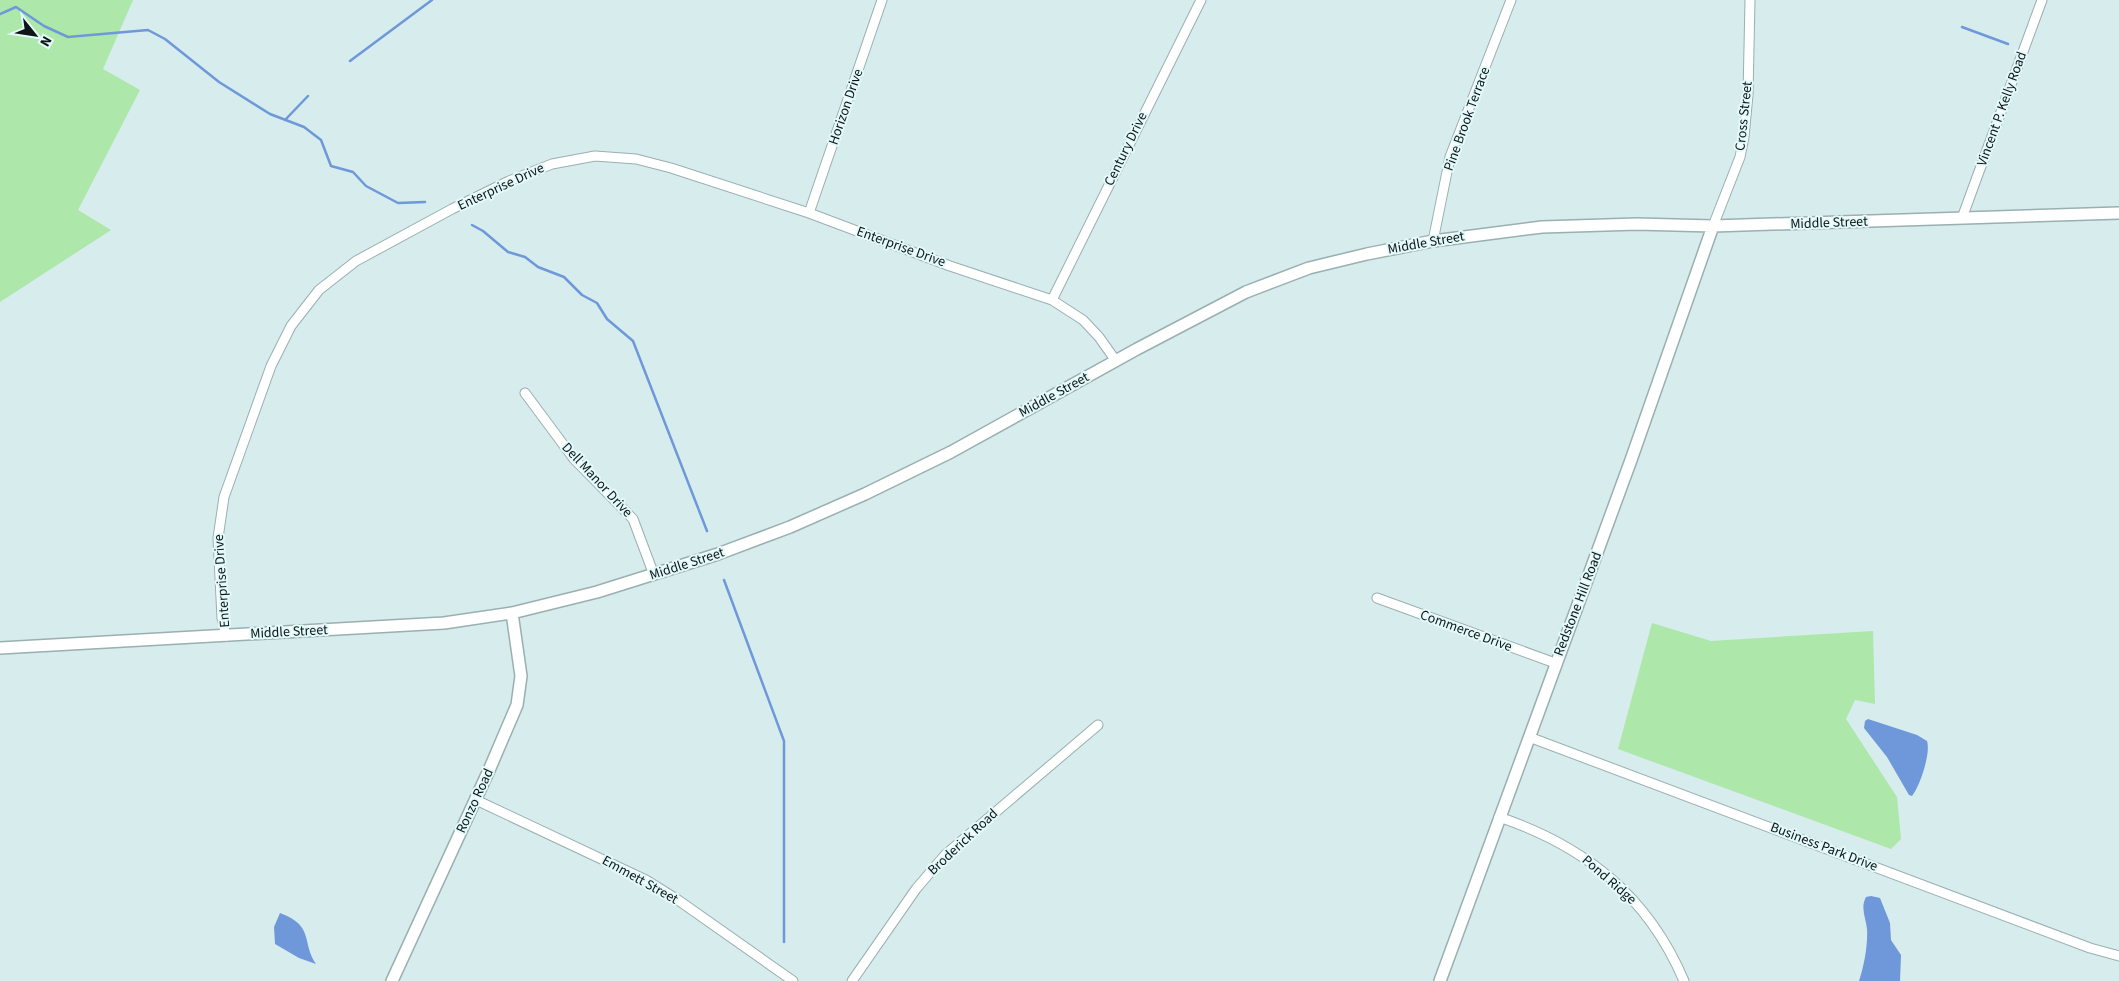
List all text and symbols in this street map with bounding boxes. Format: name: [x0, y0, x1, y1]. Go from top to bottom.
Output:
north arrow: [10, 10, 60, 60]
text: N: [34, 32, 56, 50]
street label: Vincent P. Kelly Road: [1972, 49, 2032, 169]
street label: Pine Brook Terrace: [1439, 64, 1495, 174]
street label: Horizon Drive: [824, 66, 868, 148]
street label: Cross Street: [1730, 80, 1758, 152]
street label: Century Drive: [1100, 109, 1153, 189]
street label: Enterprise Drive: [454, 158, 548, 216]
street label: Middle Street: [1790, 212, 1868, 234]
street label: Enterprise Drive: [854, 222, 948, 272]
street label: Middle Street: [1386, 226, 1466, 260]
street label: Middle Street: [1015, 367, 1093, 423]
street label: Dell Manor Drive: [557, 438, 637, 522]
street label: Enterprise Drive: [209, 534, 235, 628]
street label: Middle Street: [647, 542, 727, 585]
street label: Redstone Hill Road: [1549, 549, 1607, 659]
street label: Commerce Drive: [1417, 605, 1515, 657]
street label: Middle Street: [250, 620, 329, 644]
street label: Ronzo Road: [451, 765, 499, 837]
street label: Broderick Road: [923, 804, 1003, 880]
street label: Business Park Drive: [1767, 817, 1881, 877]
street label: Emmett Street: [598, 851, 682, 909]
street label: Pond Ridge: [1577, 851, 1641, 909]

